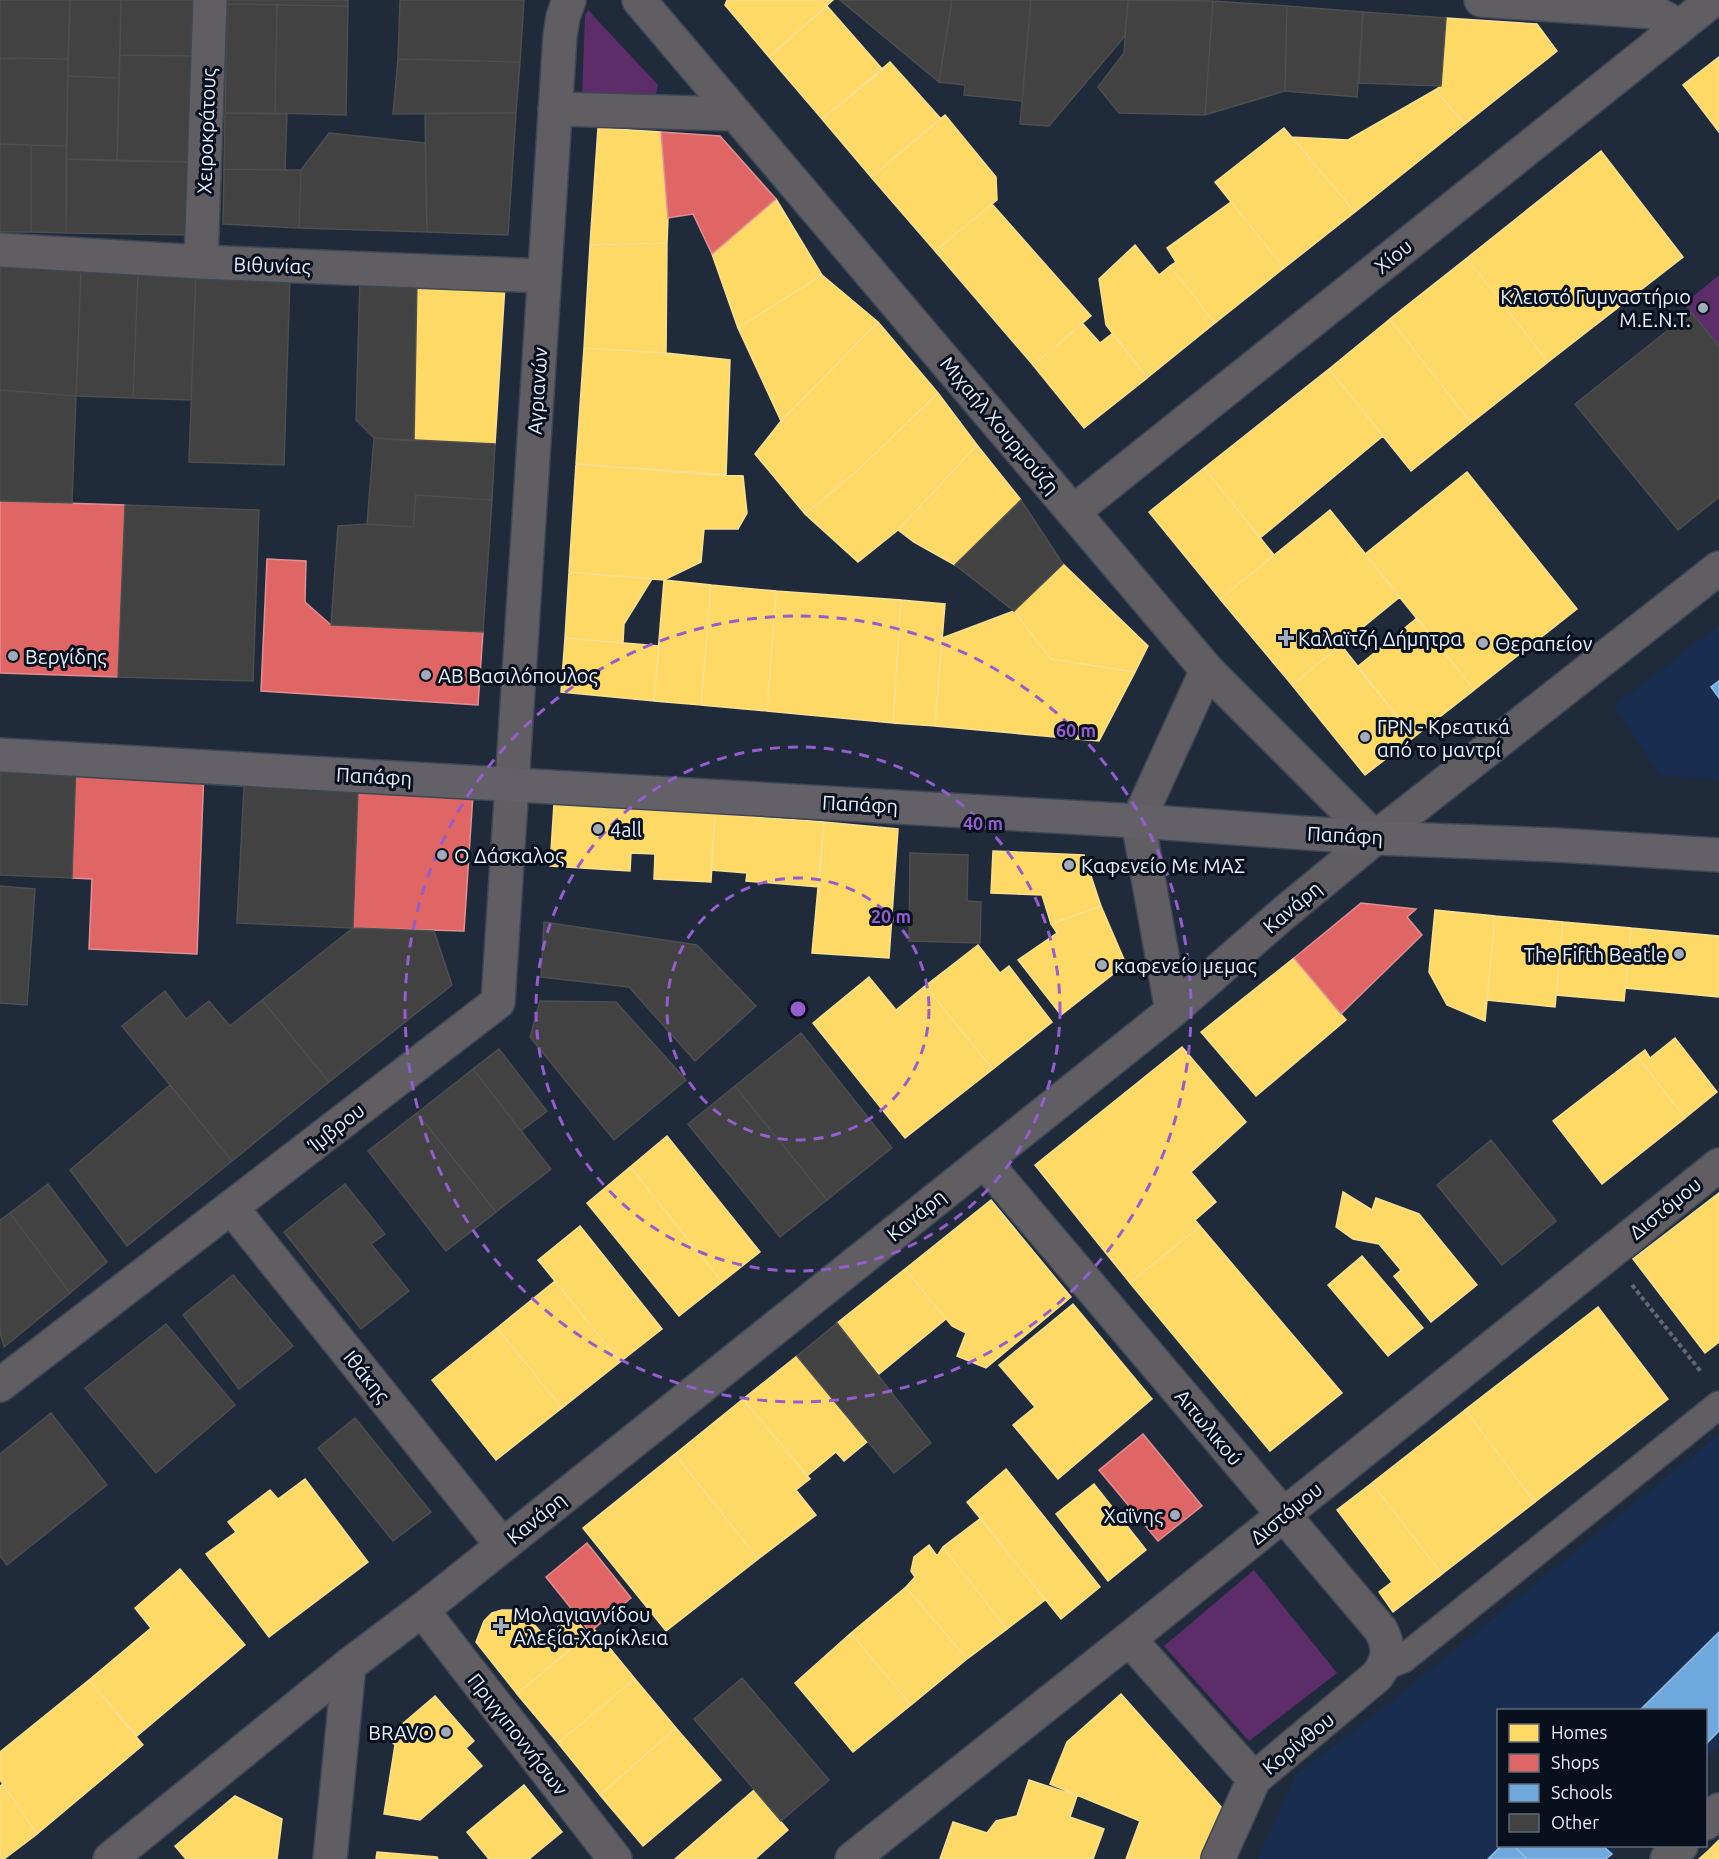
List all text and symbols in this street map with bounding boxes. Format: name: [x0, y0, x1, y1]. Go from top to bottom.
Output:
street label: Χειροκράτους: [192, 68, 220, 194]
street label: Χίου: [1370, 234, 1416, 278]
street label: Βιθυνίας: [233, 252, 311, 278]
place label: Κλειστό Γυμναστήριο Μ.Ε.Ν.Τ.: [1500, 285, 1691, 331]
marker: Κλειστό Γυμναστήριο Μ.Ε.Ν.Τ.: [1696, 301, 1710, 315]
street label: Αγριανών: [522, 346, 552, 435]
street label: Μιχαήλ Χουρμούζη: [936, 352, 1064, 498]
place label: Καλαϊτζή Δήμητρα: [1298, 627, 1462, 650]
marker: Καλαϊτζή Δήμητρα: [1279, 631, 1293, 645]
place label: Θεραπείον: [1495, 632, 1593, 655]
marker: Θεραπείον: [1476, 636, 1490, 650]
place label: Βεργίδης: [25, 645, 106, 668]
marker: Βεργίδης: [6, 649, 20, 663]
place label: ΑΒ Βασιλόπουλος: [438, 664, 598, 687]
marker: ΑΒ Βασιλόπουλος: [419, 668, 433, 682]
place label: ΓΡΝ - Κρεατικά από το μαντρί: [1377, 715, 1510, 761]
text: 60 m: [1056, 720, 1096, 740]
marker: ΓΡΝ - Κρεατικά από το μαντρί: [1358, 730, 1372, 744]
street label: Παπάφη: [335, 763, 413, 789]
street label: Παπάφη: [821, 791, 899, 817]
text: 40 m: [963, 813, 1003, 833]
place label: 4all: [610, 818, 642, 841]
marker: 4all: [591, 822, 605, 836]
street label: Παπάφη: [1306, 822, 1384, 848]
place label: Ο Δάσκαλος: [454, 844, 564, 867]
marker: Ο Δάσκαλος: [435, 848, 449, 862]
place label: Καφενείο Με ΜΑΣ: [1081, 854, 1245, 877]
marker: Καφενείο Με ΜΑΣ: [1062, 858, 1076, 872]
street label: Κανάρη: [1258, 876, 1326, 938]
text: 20 m: [871, 906, 911, 926]
place label: The Fifth Beatle: [1524, 943, 1667, 966]
marker: The Fifth Beatle: [1672, 947, 1686, 961]
place label: καφενείο μεμας: [1114, 954, 1257, 977]
marker: καφενείο μεμας: [1095, 958, 1109, 972]
centre of rings: [788, 999, 808, 1019]
street label: Ίμβρου: [302, 1098, 369, 1157]
street label: Διστόμου: [1625, 1172, 1705, 1244]
street label: Κανάρη: [882, 1184, 950, 1246]
street label: Ιθάκης: [339, 1346, 395, 1406]
street label: Αιτωλικού: [1171, 1384, 1247, 1470]
street label: Διστόμου: [1246, 1477, 1326, 1549]
street label: Κανάρη: [502, 1487, 570, 1549]
place label: Χαΐνης: [1104, 1504, 1163, 1527]
marker: Χαΐνης: [1168, 1508, 1182, 1522]
place label: Μολαγιαννίδου Αλεξία-Χαρίκλεια: [513, 1603, 668, 1650]
marker: Μολαγιαννίδου Αλεξία-Χαρίκλεια: [494, 1619, 508, 1633]
street label: Πριγγιποννήσων: [463, 1668, 573, 1800]
street label: Κορίνθου: [1258, 1707, 1338, 1779]
legend: [1497, 1709, 1707, 1847]
place label: BRAVO: [368, 1721, 434, 1744]
text: Homes: [1551, 1722, 1608, 1742]
marker: BRAVO: [439, 1725, 453, 1739]
text: Shops: [1551, 1752, 1600, 1772]
text: Schools: [1551, 1782, 1613, 1802]
text: Other: [1551, 1812, 1599, 1832]

